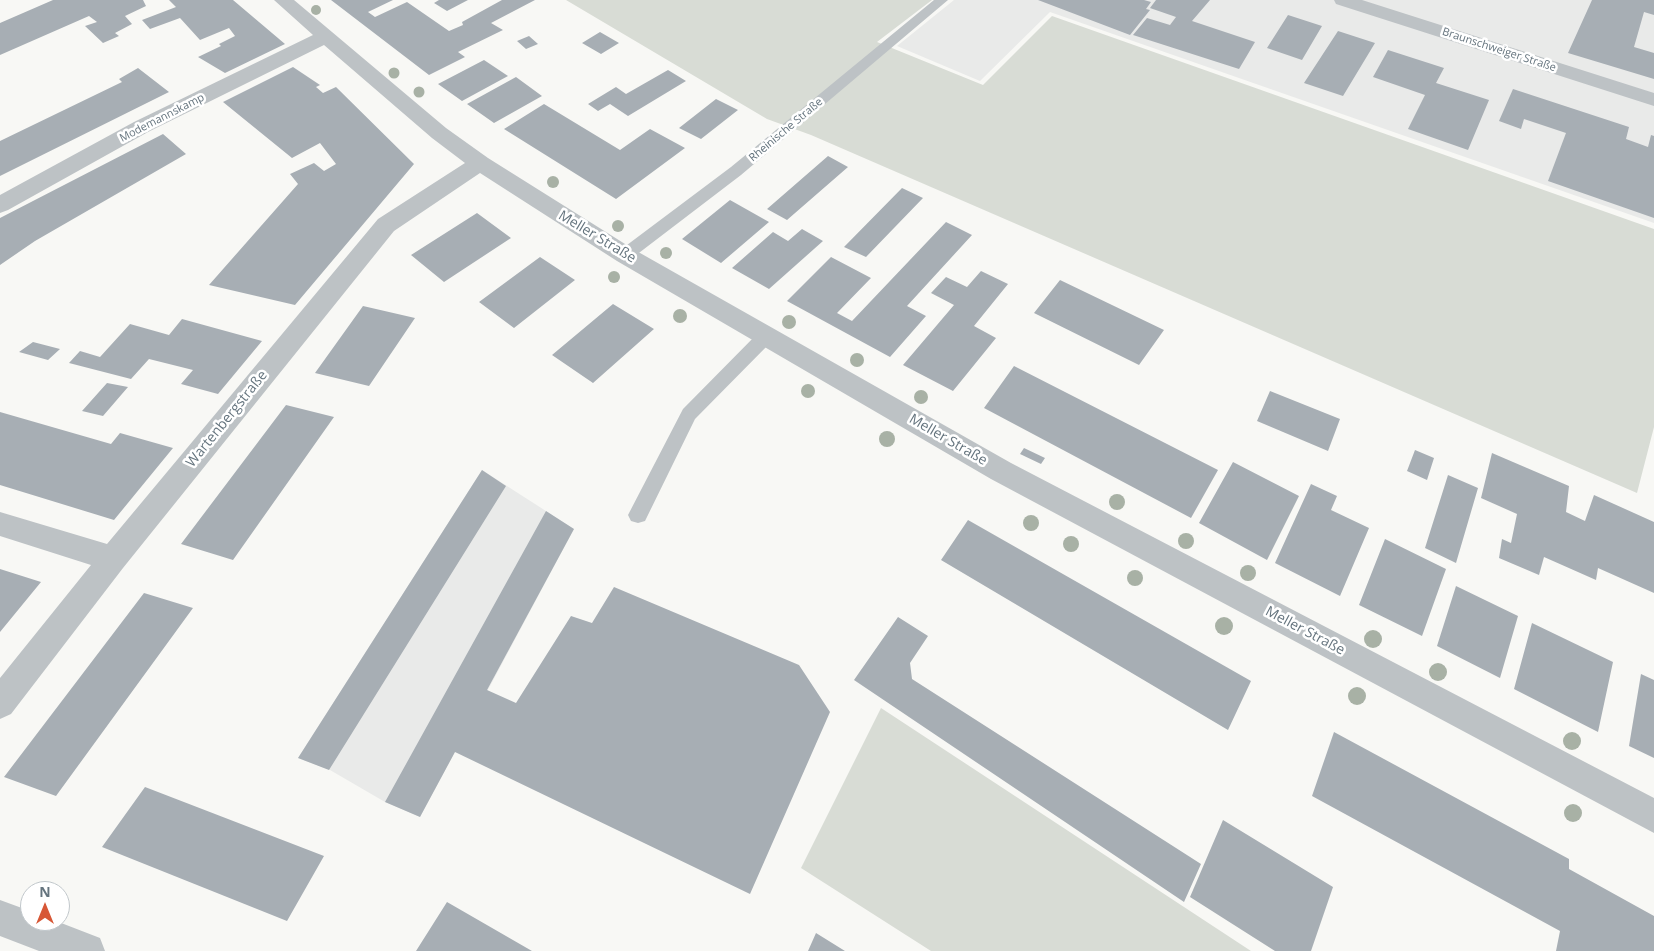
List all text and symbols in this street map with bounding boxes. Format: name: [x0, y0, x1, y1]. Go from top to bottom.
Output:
street label: Braunschweiger Straße: [1440, 25, 1558, 75]
street label: Modemannskamp: [117, 91, 207, 145]
street label: Rheinische Straße: [747, 95, 825, 165]
street label: Meller Straße: [555, 207, 639, 267]
street label: Wartenbergstraße: [183, 367, 271, 471]
street label: Meller Straße: [906, 411, 990, 469]
street label: Meller Straße: [1262, 603, 1348, 659]
north arrow: [20, 881, 70, 931]
text: N: [39, 882, 51, 901]

